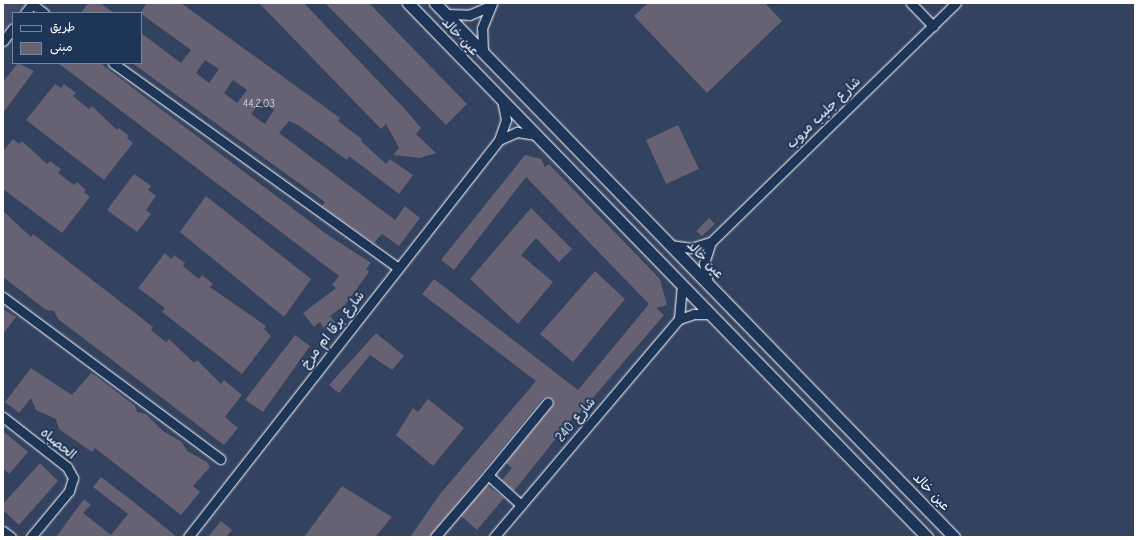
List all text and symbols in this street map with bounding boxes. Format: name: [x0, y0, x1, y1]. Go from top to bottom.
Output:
legend: [12, 12, 142, 64]
street label: عين خالد: [438, 15, 482, 59]
text: طريق: [50, 20, 75, 34]
text: مبنى: [50, 40, 73, 54]
street label: شارع جليب مروب: [784, 74, 864, 152]
house number: 44,2,03: [243, 97, 275, 111]
street label: عين خالد: [683, 238, 727, 282]
street label: شارع برقا ام مرخ: [298, 288, 368, 372]
street label: شارع 240: [553, 395, 599, 445]
street label: الحصباه: [37, 425, 79, 463]
street label: عين خالد: [909, 470, 953, 514]

